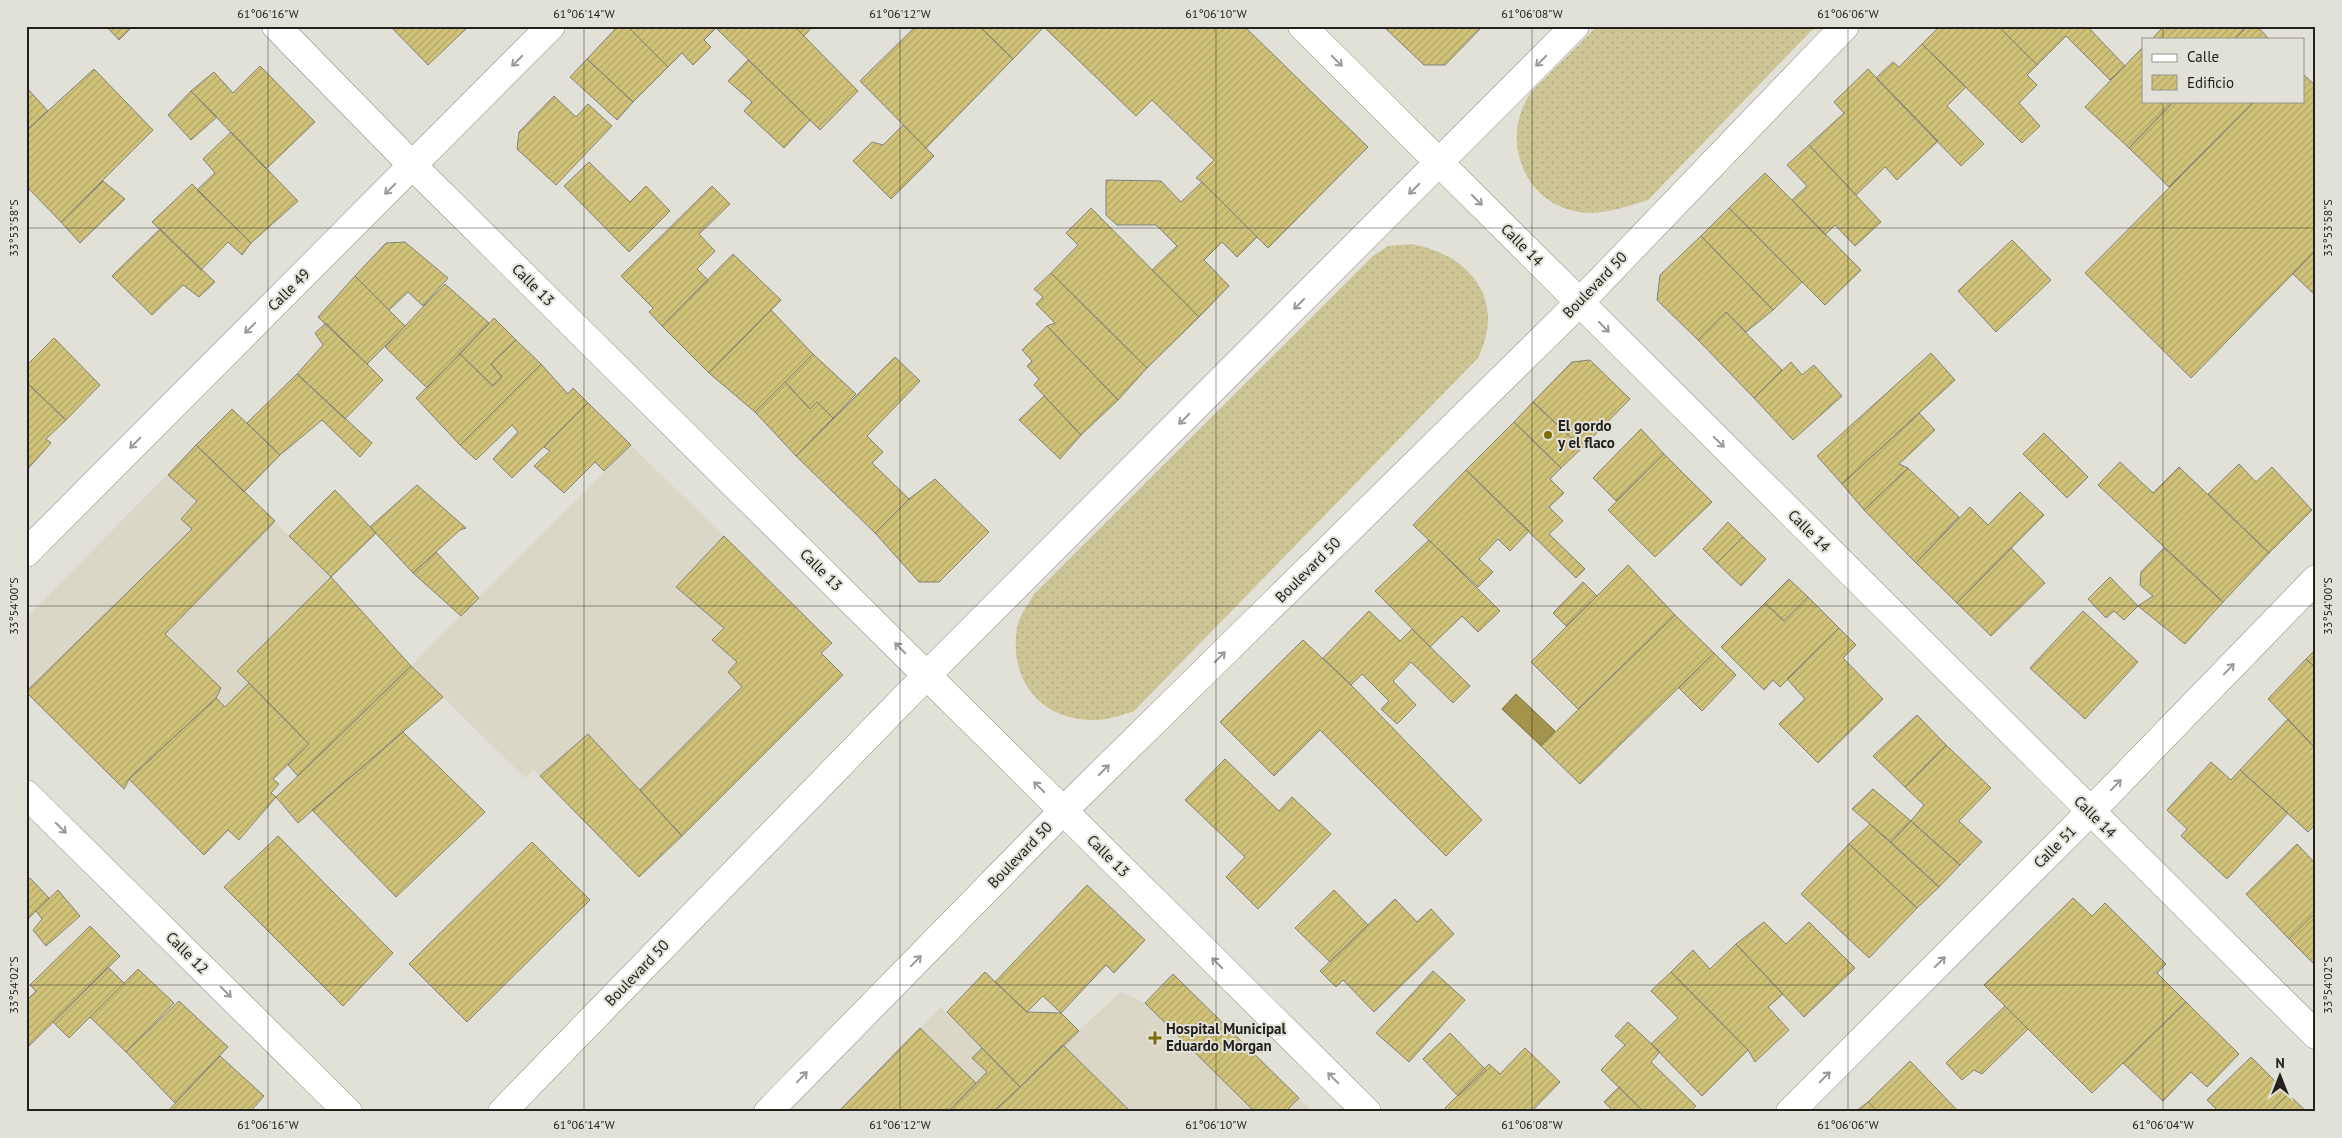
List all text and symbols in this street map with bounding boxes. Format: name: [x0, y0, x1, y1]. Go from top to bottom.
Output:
text: 61°06'16"W: [237, 6, 299, 21]
text: 61°06'14"W: [553, 6, 615, 21]
text: 61°06'12"W: [869, 6, 931, 21]
text: 61°06'10"W: [1185, 6, 1247, 21]
text: 61°06'08"W: [1501, 6, 1563, 21]
text: 61°06'06"W: [1817, 6, 1879, 21]
legend: [2142, 38, 2304, 102]
text: Calle: [2187, 47, 2219, 66]
one-way arrow: [1331, 54, 1343, 67]
one-way arrow: [510, 55, 523, 67]
one-way arrow: [1535, 55, 1547, 67]
text: Edificio: [2187, 73, 2234, 92]
one-way arrow: [384, 182, 396, 195]
one-way arrow: [1408, 183, 1420, 195]
one-way arrow: [1471, 194, 1483, 206]
text: 33°53'58"S: [6, 199, 21, 257]
text: 33°53'58"S: [2320, 199, 2335, 257]
street label: Calle 14: [1497, 219, 1548, 270]
street label: Boulevard 50: [1558, 248, 1631, 322]
street label: Calle 13: [508, 259, 559, 310]
street label: Calle 49: [263, 264, 314, 315]
one-way arrow: [1293, 298, 1305, 310]
one-way arrow: [1598, 321, 1610, 333]
one-way arrow: [244, 322, 256, 335]
one-way arrow: [1178, 412, 1190, 425]
place label: El gordo y el flaco: [1557, 416, 1615, 452]
marker: El gordo y el flaco: [1542, 429, 1554, 441]
one-way arrow: [1713, 436, 1726, 448]
one-way arrow: [130, 437, 142, 449]
street label: Calle 14: [1784, 505, 1835, 556]
street label: Boulevard 50: [1271, 533, 1344, 606]
street label: Calle 13: [796, 544, 847, 595]
text: 33°54'00"S: [6, 577, 21, 635]
text: 33°54'00"S: [2320, 577, 2335, 635]
one-way arrow: [893, 642, 906, 654]
one-way arrow: [1213, 651, 1225, 663]
one-way arrow: [2223, 662, 2235, 675]
one-way arrow: [1098, 764, 1110, 777]
one-way arrow: [2110, 779, 2122, 791]
one-way arrow: [1033, 781, 1045, 794]
street label: Calle 14: [2070, 791, 2121, 842]
street label: Boulevard 50: [983, 818, 1056, 892]
street label: Calle 51: [2029, 821, 2080, 872]
one-way arrow: [55, 822, 67, 834]
street label: Calle 13: [1083, 830, 1134, 881]
street label: Calle 12: [162, 927, 213, 978]
street label: Boulevard 50: [600, 936, 673, 1010]
one-way arrow: [910, 955, 922, 967]
text: 33°54'02"S: [6, 956, 21, 1014]
text: 33°54'02"S: [2320, 956, 2335, 1014]
one-way arrow: [1211, 957, 1223, 969]
one-way arrow: [1933, 957, 1945, 969]
one-way arrow: [220, 985, 232, 998]
place label: Hospital Municipal Eduardo Morgan: [1166, 1019, 1287, 1055]
marker: Hospital Municipal Eduardo Morgan: [1148, 1031, 1162, 1045]
north arrow: [2254, 1050, 2304, 1100]
text: N: [2275, 1054, 2285, 1072]
one-way arrow: [796, 1071, 808, 1083]
one-way arrow: [1818, 1071, 1831, 1083]
one-way arrow: [1327, 1072, 1339, 1084]
text: 61°06'16"W: [237, 1117, 299, 1132]
text: 61°06'14"W: [553, 1117, 615, 1132]
text: 61°06'12"W: [869, 1117, 931, 1132]
text: 61°06'10"W: [1185, 1117, 1247, 1132]
text: 61°06'08"W: [1501, 1117, 1563, 1132]
text: 61°06'06"W: [1817, 1117, 1879, 1132]
text: 61°06'04"W: [2132, 1117, 2194, 1132]

